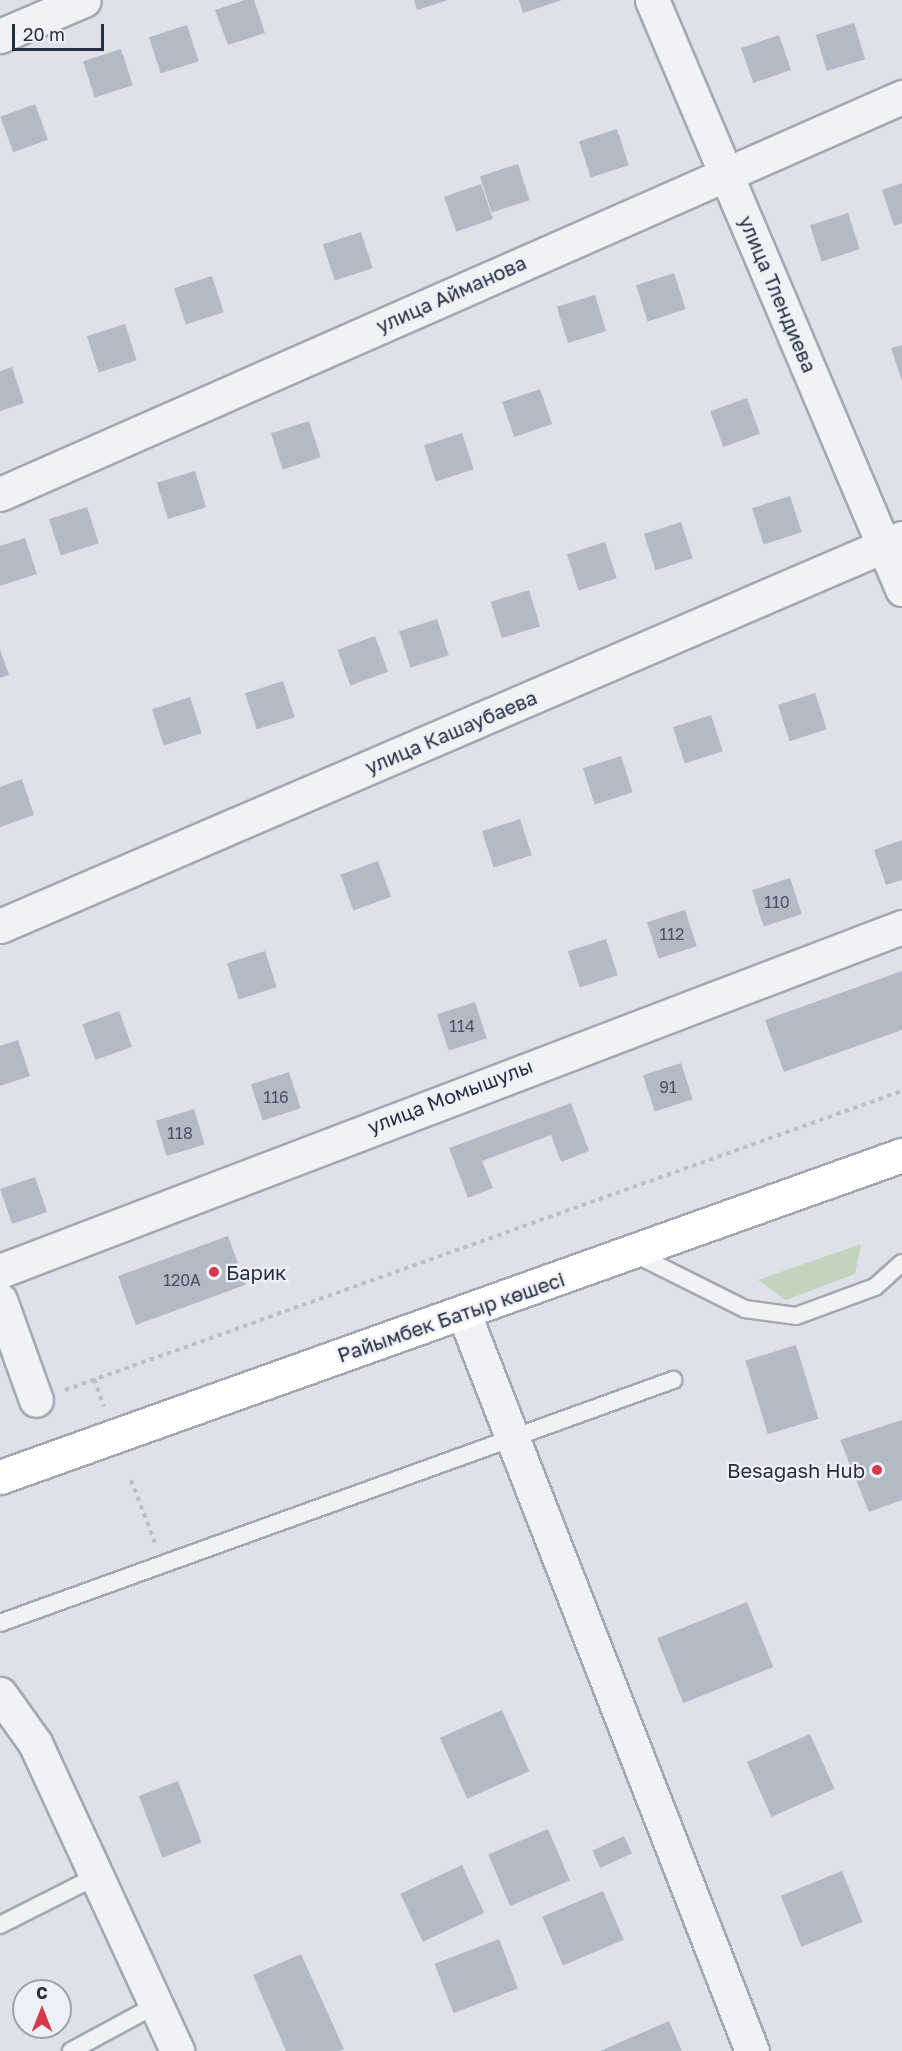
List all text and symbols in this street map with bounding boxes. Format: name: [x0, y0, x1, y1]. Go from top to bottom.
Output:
scale bar: [15, 12, 106, 50]
text: 20 m: [23, 23, 65, 45]
street label: улица Тлендиева: [734, 212, 822, 376]
street label: улица Айманова: [372, 250, 530, 338]
street label: улица Кашаубаева: [361, 685, 541, 779]
house number: 110: [764, 892, 790, 912]
house number: 112: [660, 924, 684, 944]
house number: 114: [449, 1016, 475, 1036]
street label: улица Момышулы: [364, 1053, 536, 1139]
house number: 91: [659, 1077, 677, 1097]
house number: 116: [263, 1087, 289, 1107]
house number: 118: [167, 1123, 193, 1143]
place label: Барик: [226, 1260, 287, 1284]
marker: Барик: [207, 1265, 221, 1279]
street label: Райымбек Батыр көшесі: [334, 1267, 568, 1367]
house number: 120А: [163, 1270, 201, 1290]
place label: Besagash Hub: [727, 1458, 865, 1482]
marker: Besagash Hub: [870, 1463, 884, 1477]
north arrow: [12, 1979, 72, 2039]
text: С: [36, 1983, 48, 2003]

